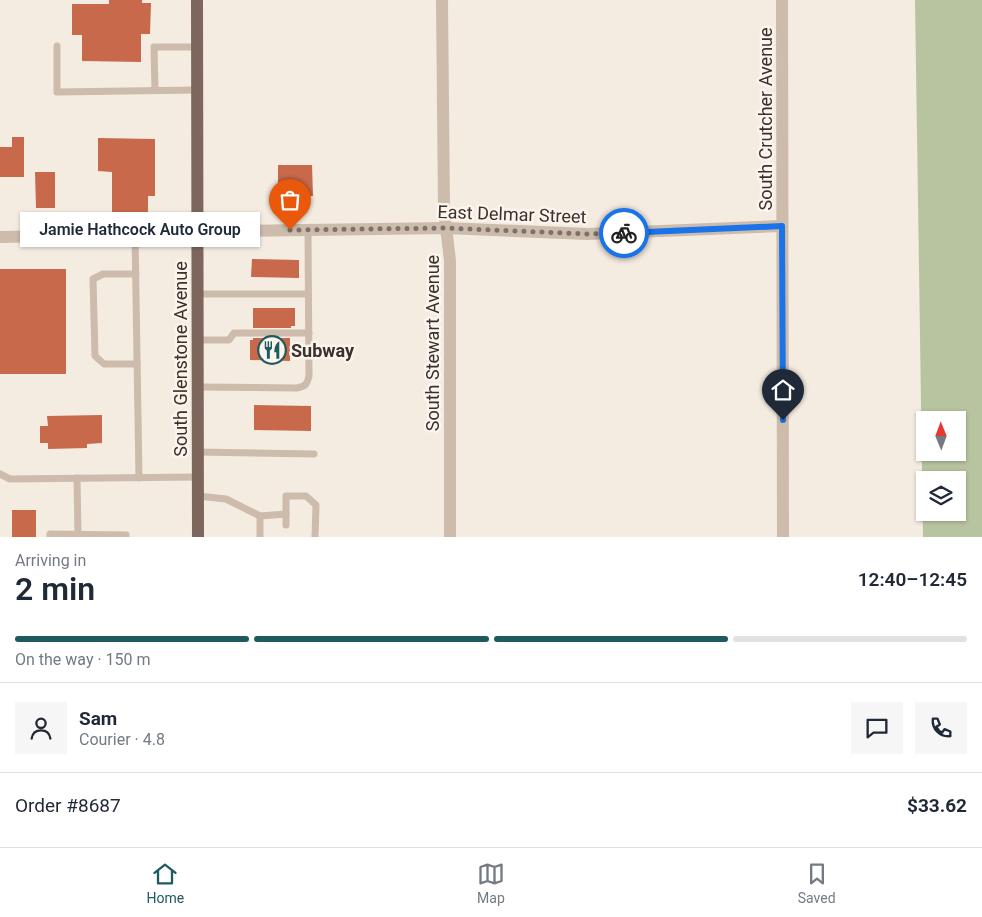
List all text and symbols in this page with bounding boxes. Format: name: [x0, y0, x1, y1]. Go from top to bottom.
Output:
street label: South Crutcher Avenue: [755, 27, 776, 211]
pin: [269, 179, 311, 230]
icon: bag: [276, 186, 304, 214]
street label: East Delmar Street: [437, 201, 587, 227]
courier: [599, 208, 649, 258]
callout: Jamie Hathcock Auto Group: [20, 212, 260, 248]
icon: bike: [610, 219, 638, 247]
text: Jamie Hathcock Auto Group: [39, 220, 241, 239]
street label: South Stewart Avenue: [422, 255, 443, 431]
street label: South Glenstone Avenue: [170, 261, 191, 457]
restaurant icon: Subway: [257, 335, 287, 365]
place label: Subway: [291, 340, 355, 361]
pin: [762, 369, 804, 420]
icon: home: [769, 376, 797, 404]
north arrow: [916, 411, 966, 461]
map controls: [916, 411, 966, 521]
button: layers: [916, 471, 966, 521]
text: Arriving in: [15, 551, 86, 570]
text: 12:40–12:45: [858, 568, 967, 591]
text: 2 min: [15, 570, 95, 608]
text: On the way · 150 m: [15, 650, 151, 669]
button: person: [15, 702, 67, 754]
button: chat: [851, 702, 903, 754]
button: phone: [915, 702, 967, 754]
text: Sam: [79, 707, 117, 730]
text: Courier · 4.8: [79, 730, 165, 749]
text: Order #8687: [15, 794, 121, 817]
text: $33.62: [907, 794, 967, 817]
tab: Home: [146, 860, 184, 906]
tab: Map: [477, 860, 505, 906]
tab: Saved: [798, 860, 836, 906]

